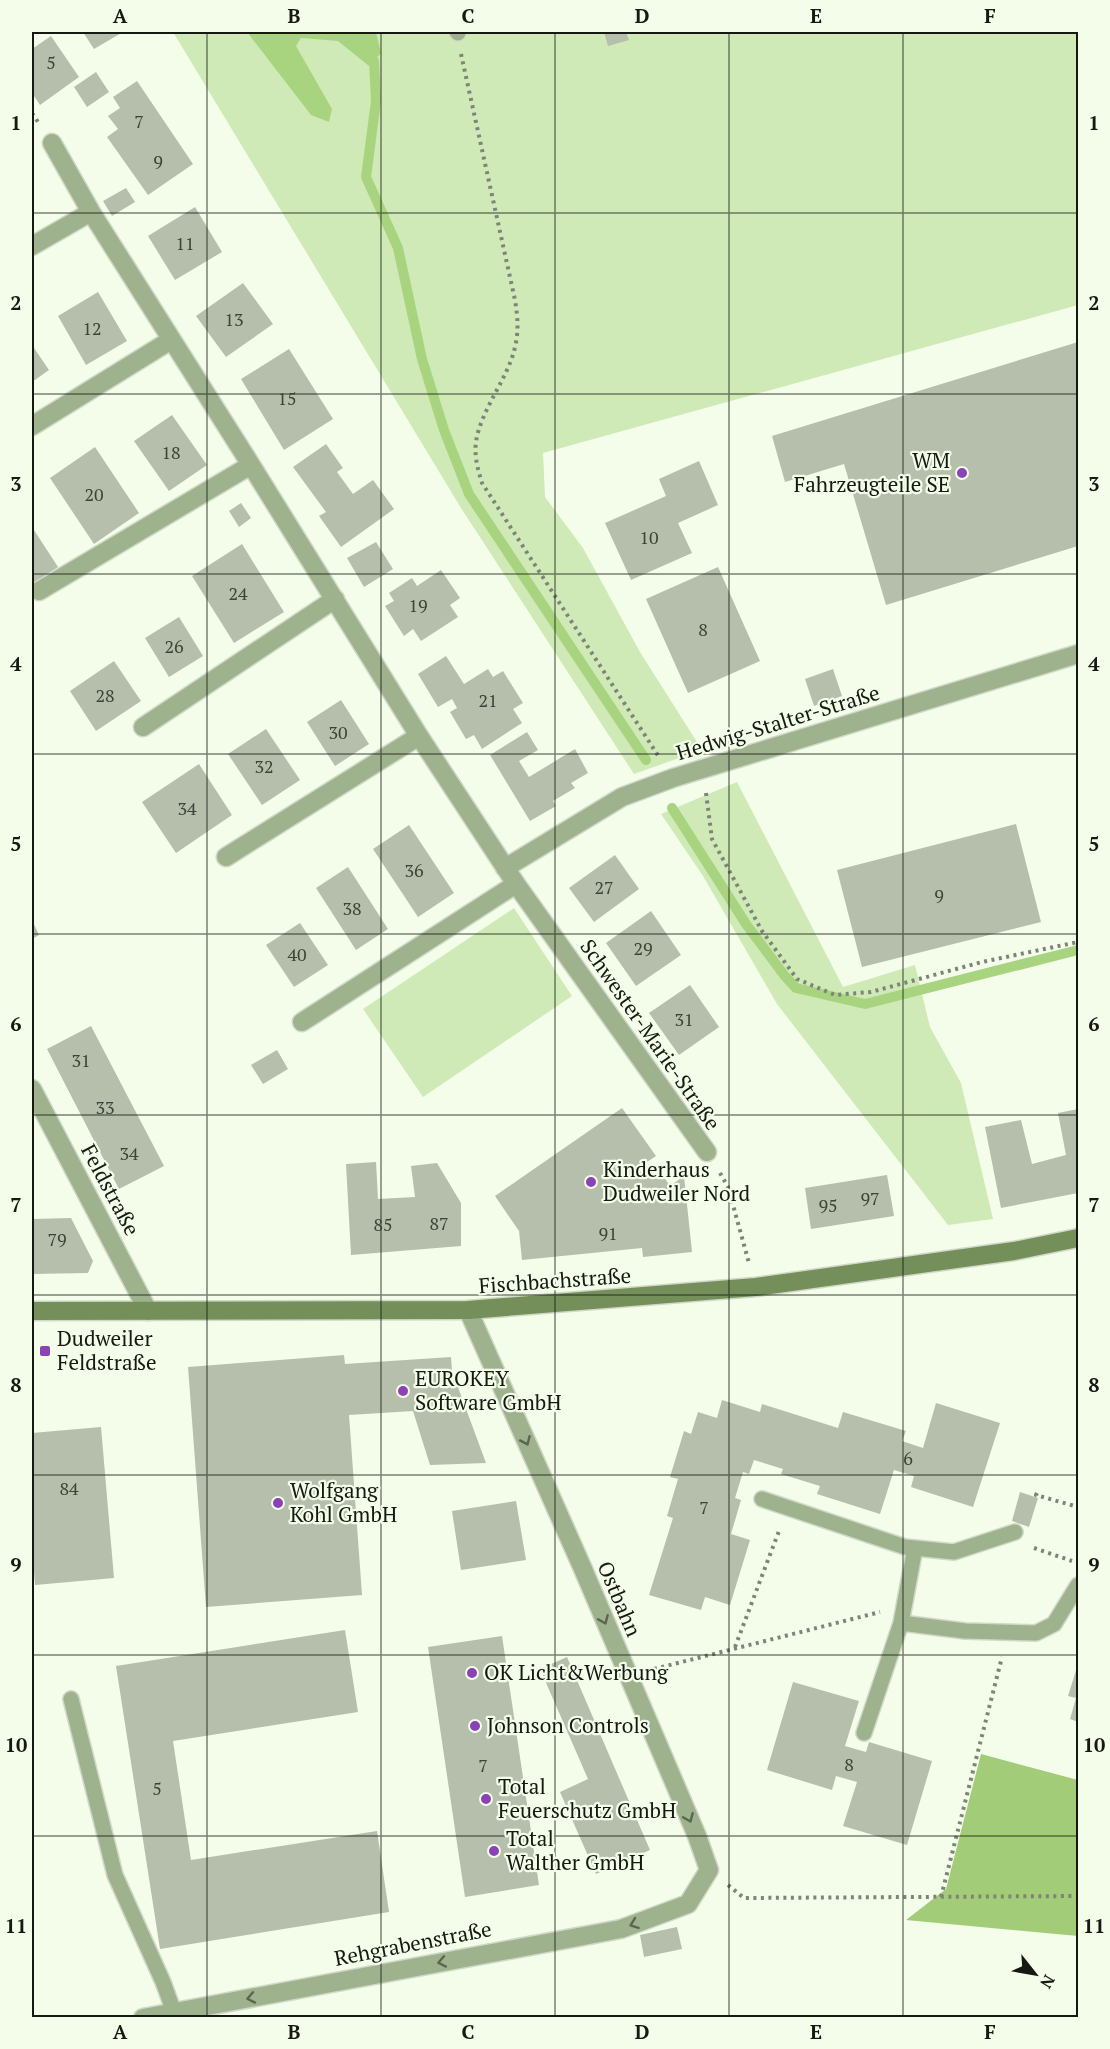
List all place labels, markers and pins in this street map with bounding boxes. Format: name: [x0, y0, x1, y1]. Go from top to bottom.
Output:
place label: WM Fahrzeugteile SE: [794, 446, 950, 498]
marker: WM Fahrzeugteile SE: [955, 466, 969, 480]
place label: Kinderhaus Dudweiler Nord: [603, 1155, 751, 1207]
marker: Kinderhaus Dudweiler Nord: [584, 1175, 598, 1189]
place label: Dudweiler Feldstraße: [57, 1324, 156, 1376]
marker: Dudweiler Feldstraße: [38, 1344, 52, 1358]
place label: EUROKEY Software GmbH: [415, 1364, 562, 1416]
marker: EUROKEY Software GmbH: [396, 1384, 410, 1398]
place label: Wolfgang Kohl GmbH: [290, 1476, 397, 1528]
marker: Wolfgang Kohl GmbH: [271, 1496, 285, 1510]
place label: OK Licht&Werbung: [484, 1658, 669, 1686]
marker: OK Licht&Werbung: [465, 1666, 479, 1680]
place label: Johnson Controls: [487, 1711, 649, 1739]
marker: Johnson Controls: [468, 1719, 482, 1733]
place label: Total Feuerschutz GmbH: [498, 1772, 676, 1824]
marker: Total Feuerschutz GmbH: [479, 1792, 493, 1806]
place label: Total Walther GmbH: [506, 1824, 644, 1876]
marker: Total Walther GmbH: [487, 1844, 501, 1858]

